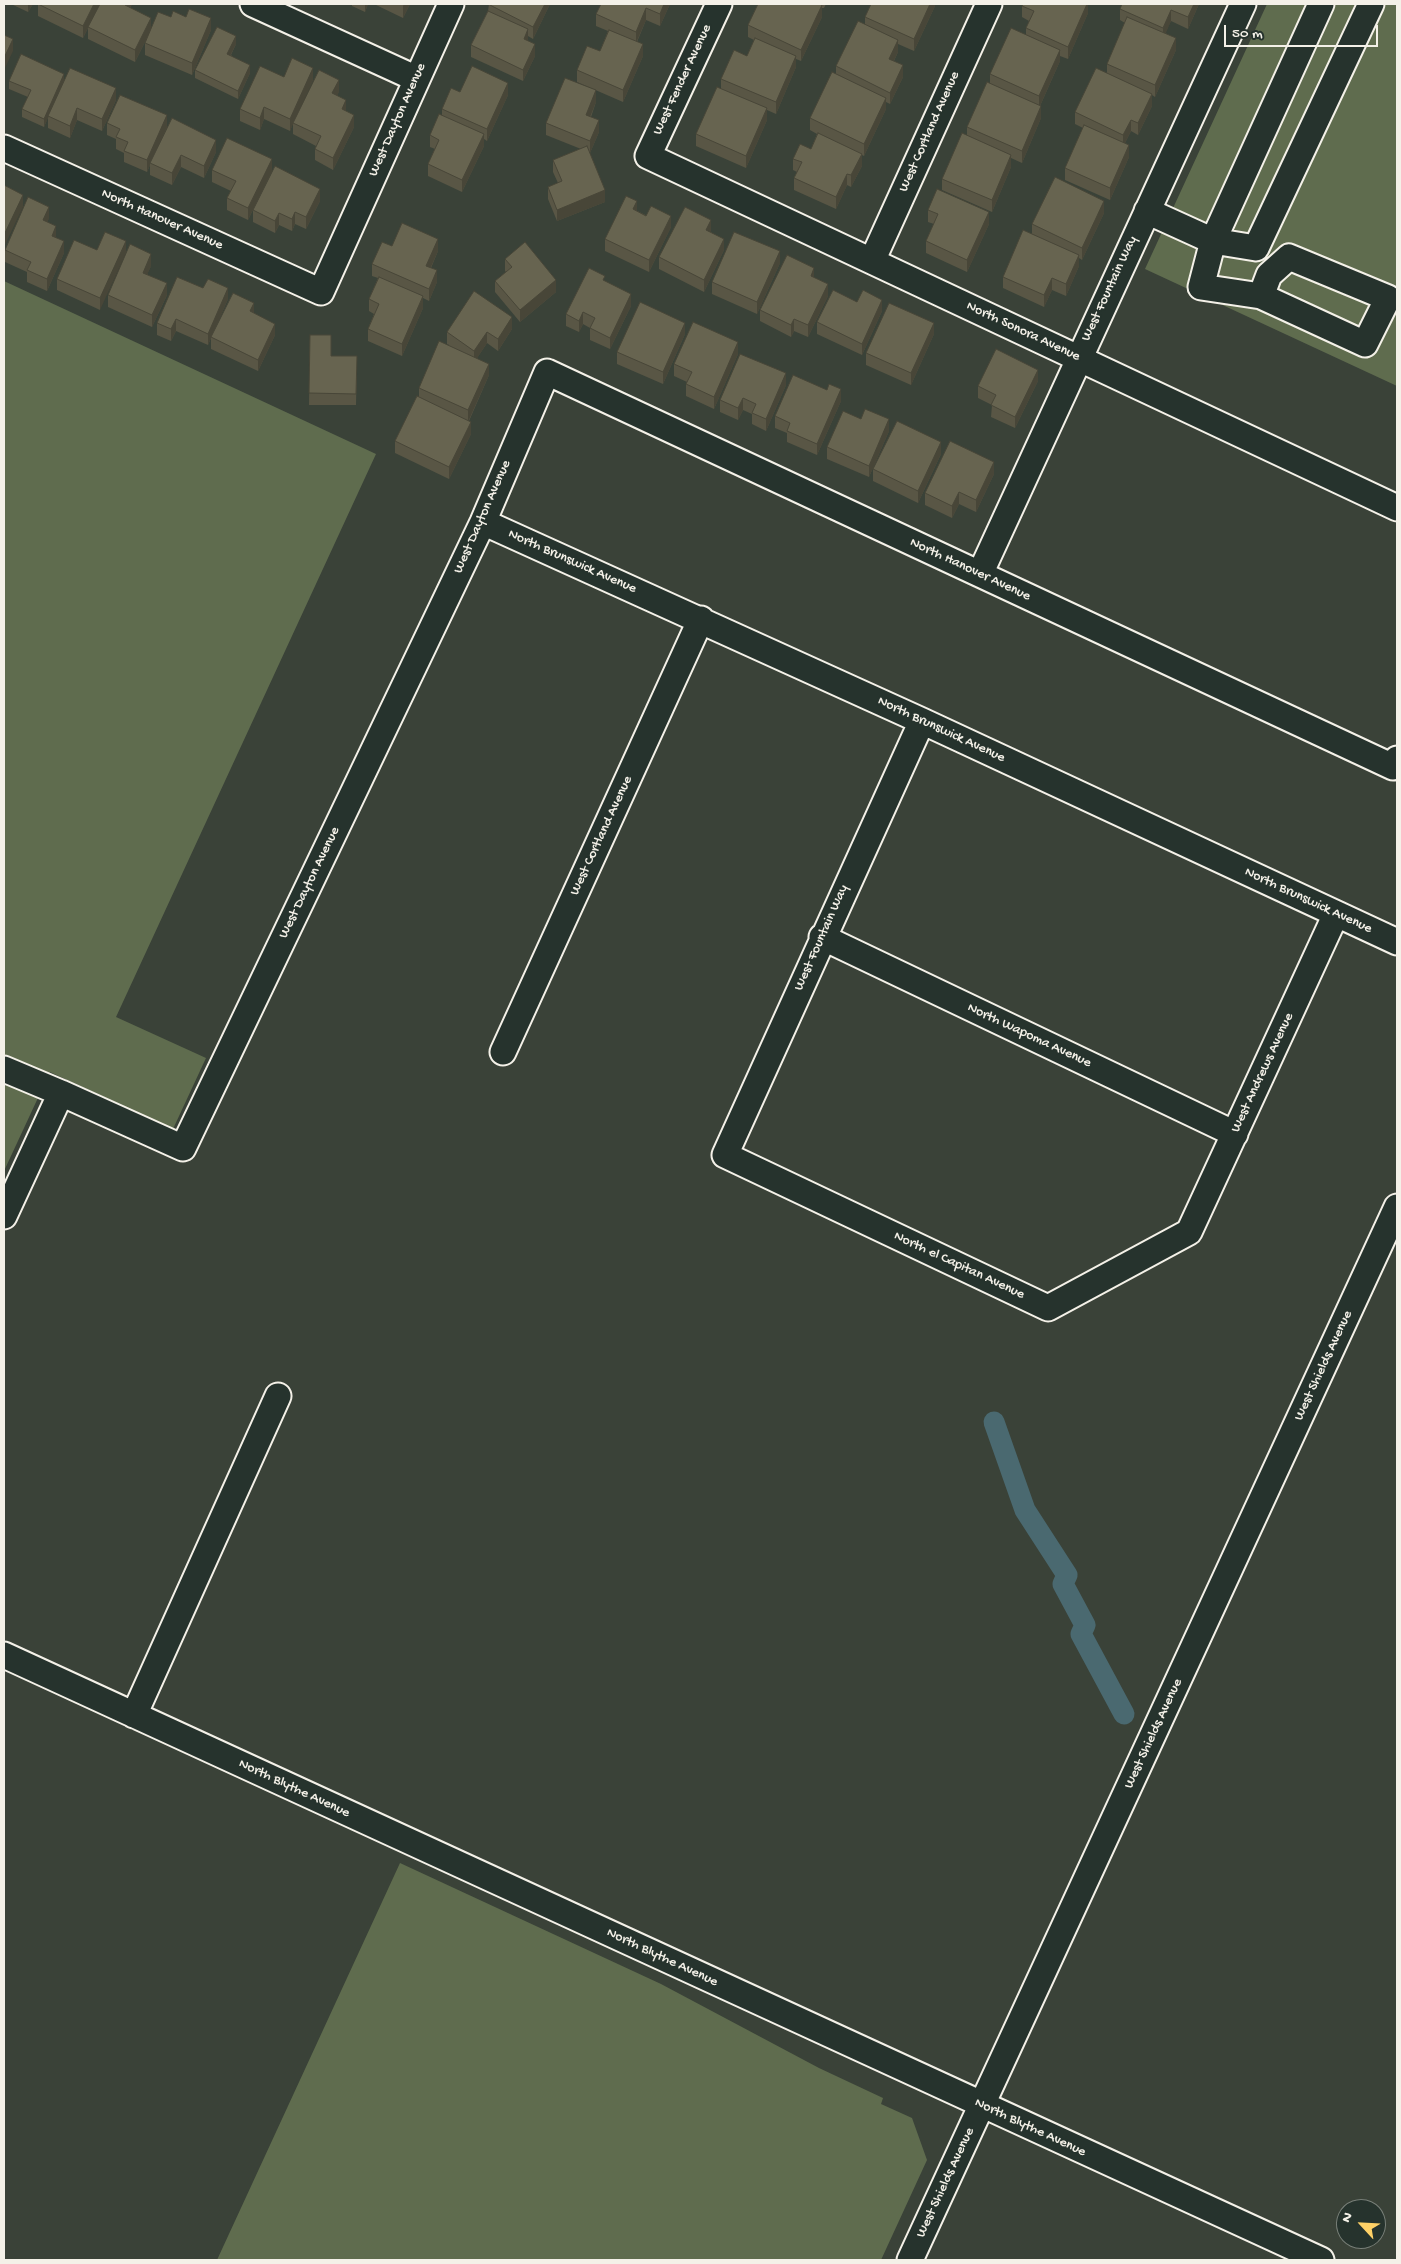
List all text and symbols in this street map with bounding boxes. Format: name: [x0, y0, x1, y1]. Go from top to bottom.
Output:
scale bar: [1226, 15, 1380, 47]
street label: West Fender Avenue: [650, 22, 716, 138]
text: 50 m: [1232, 25, 1263, 43]
street label: West Dayton Avenue: [365, 61, 431, 179]
street label: West Cortland Avenue: [896, 69, 964, 195]
street label: North Hanover Avenue: [99, 186, 225, 254]
street label: West Fountain Way: [1078, 234, 1142, 344]
street label: North Sonora Avenue: [963, 298, 1083, 366]
street label: West Dayton Avenue: [450, 458, 516, 576]
street label: North Brunswick Avenue: [505, 526, 639, 598]
street label: North Hanover Avenue: [907, 535, 1033, 605]
street label: North Brunswick Avenue: [875, 693, 1007, 767]
street label: West Cortland Avenue: [567, 774, 637, 898]
street label: West Dayton Avenue: [276, 824, 344, 942]
street label: North Brunswick Avenue: [1242, 864, 1374, 938]
street label: West Fountain Way: [791, 883, 853, 993]
street label: North Wapoma Avenue: [964, 1000, 1094, 1072]
street label: West Andrews Avenue: [1228, 1011, 1298, 1135]
street label: North el Capitan Avenue: [891, 1228, 1027, 1304]
street label: West Shields Avenue: [1291, 1308, 1357, 1424]
street label: West Shields Avenue: [1121, 1676, 1187, 1792]
street label: North Blythe Avenue: [236, 1756, 352, 1822]
street label: North Blythe Avenue: [604, 1925, 720, 1991]
street label: North Blythe Avenue: [972, 2095, 1088, 2161]
street label: West Shields Avenue: [913, 2125, 979, 2241]
north arrow: [1336, 2199, 1386, 2249]
text: N: [1338, 2210, 1357, 2226]

